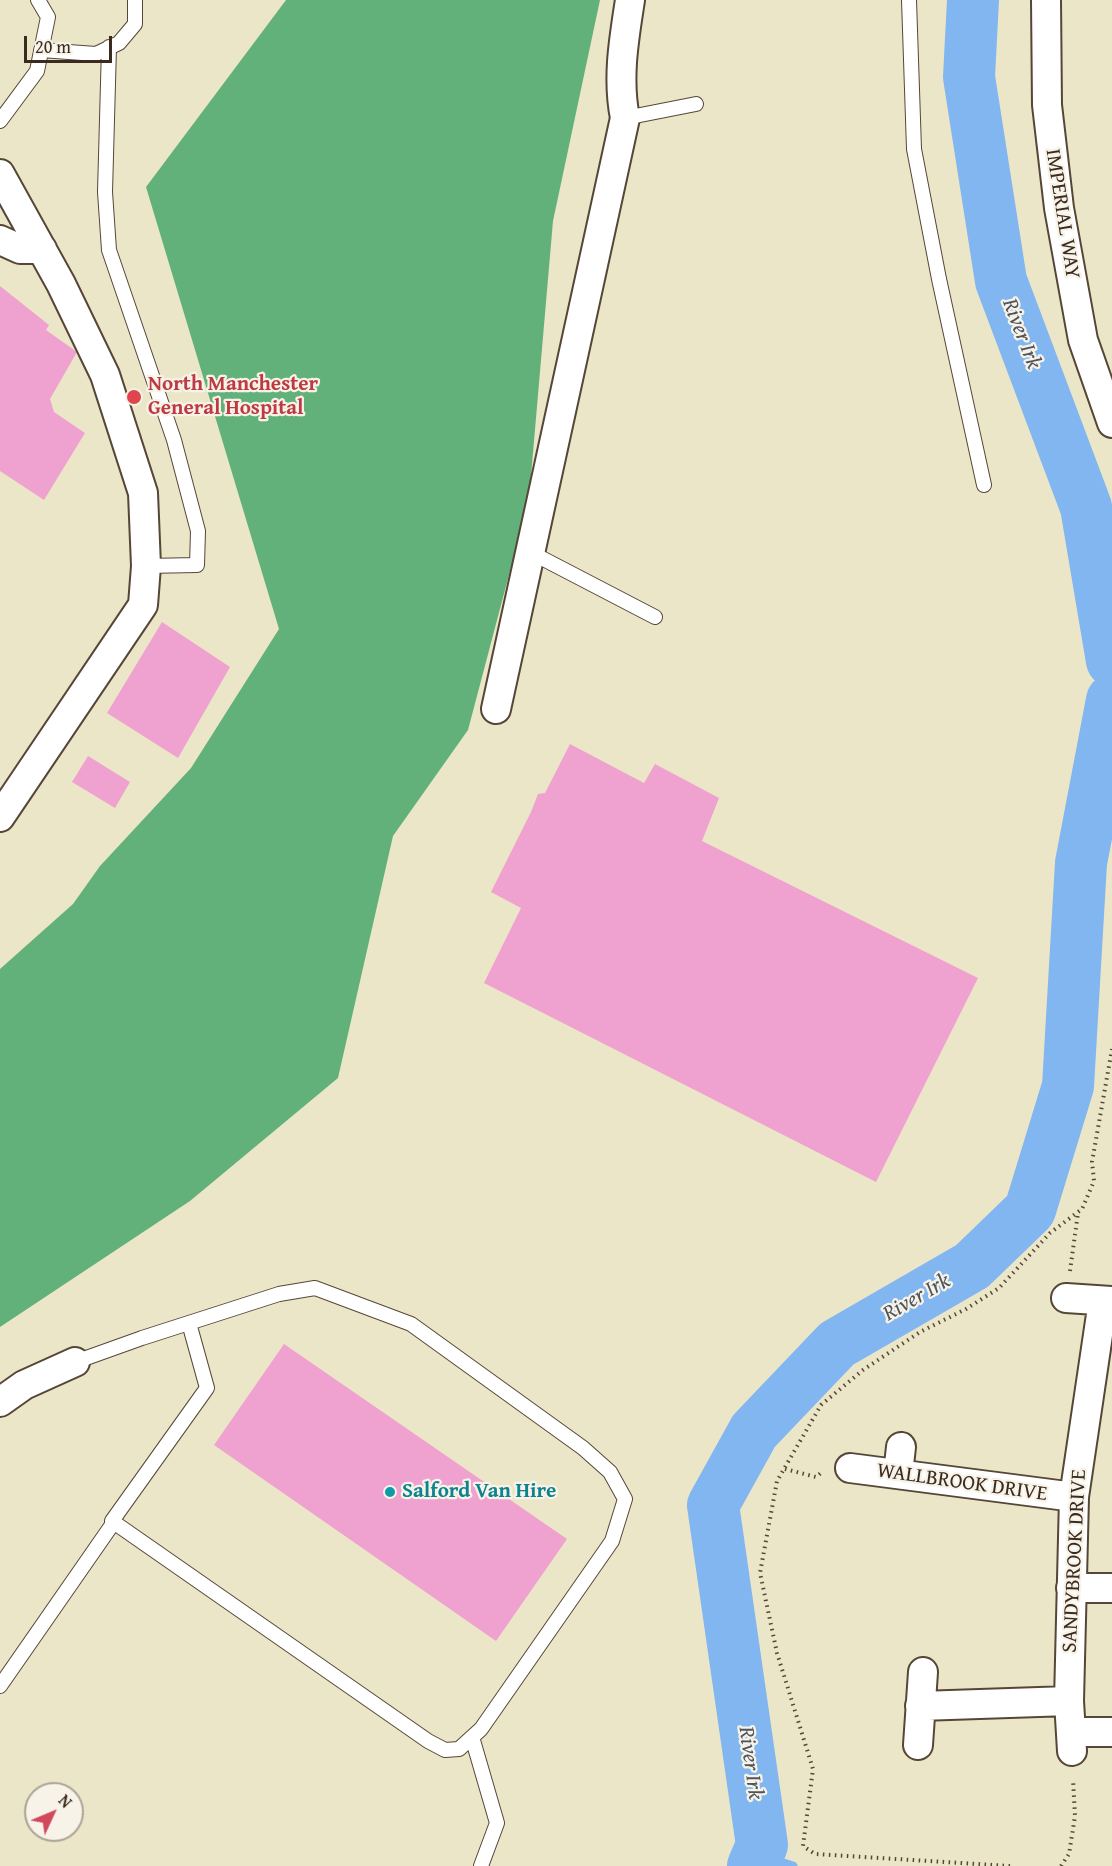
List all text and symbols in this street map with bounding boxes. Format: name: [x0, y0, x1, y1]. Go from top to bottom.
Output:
scale bar: [27, 24, 116, 62]
text: 20 m: [35, 33, 71, 60]
street label: IMPERIAL WAY: [1039, 147, 1085, 281]
water label: River Irk: [996, 295, 1046, 373]
place label: North Manchester General Hospital: [148, 372, 318, 422]
marker: North Manchester General Hospital: [125, 388, 143, 406]
water label: River Irk: [879, 1268, 955, 1328]
street label: WALLBROOK DRIVE: [875, 1459, 1049, 1507]
street label: SANDYBROOK DRIVE: [1058, 1469, 1092, 1653]
place label: Salford Van Hire: [402, 1479, 556, 1505]
marker: Salford Van Hire: [383, 1485, 397, 1499]
water label: River Irk: [732, 1725, 768, 1801]
north arrow: [24, 1782, 84, 1842]
text: N: [53, 1789, 78, 1813]

